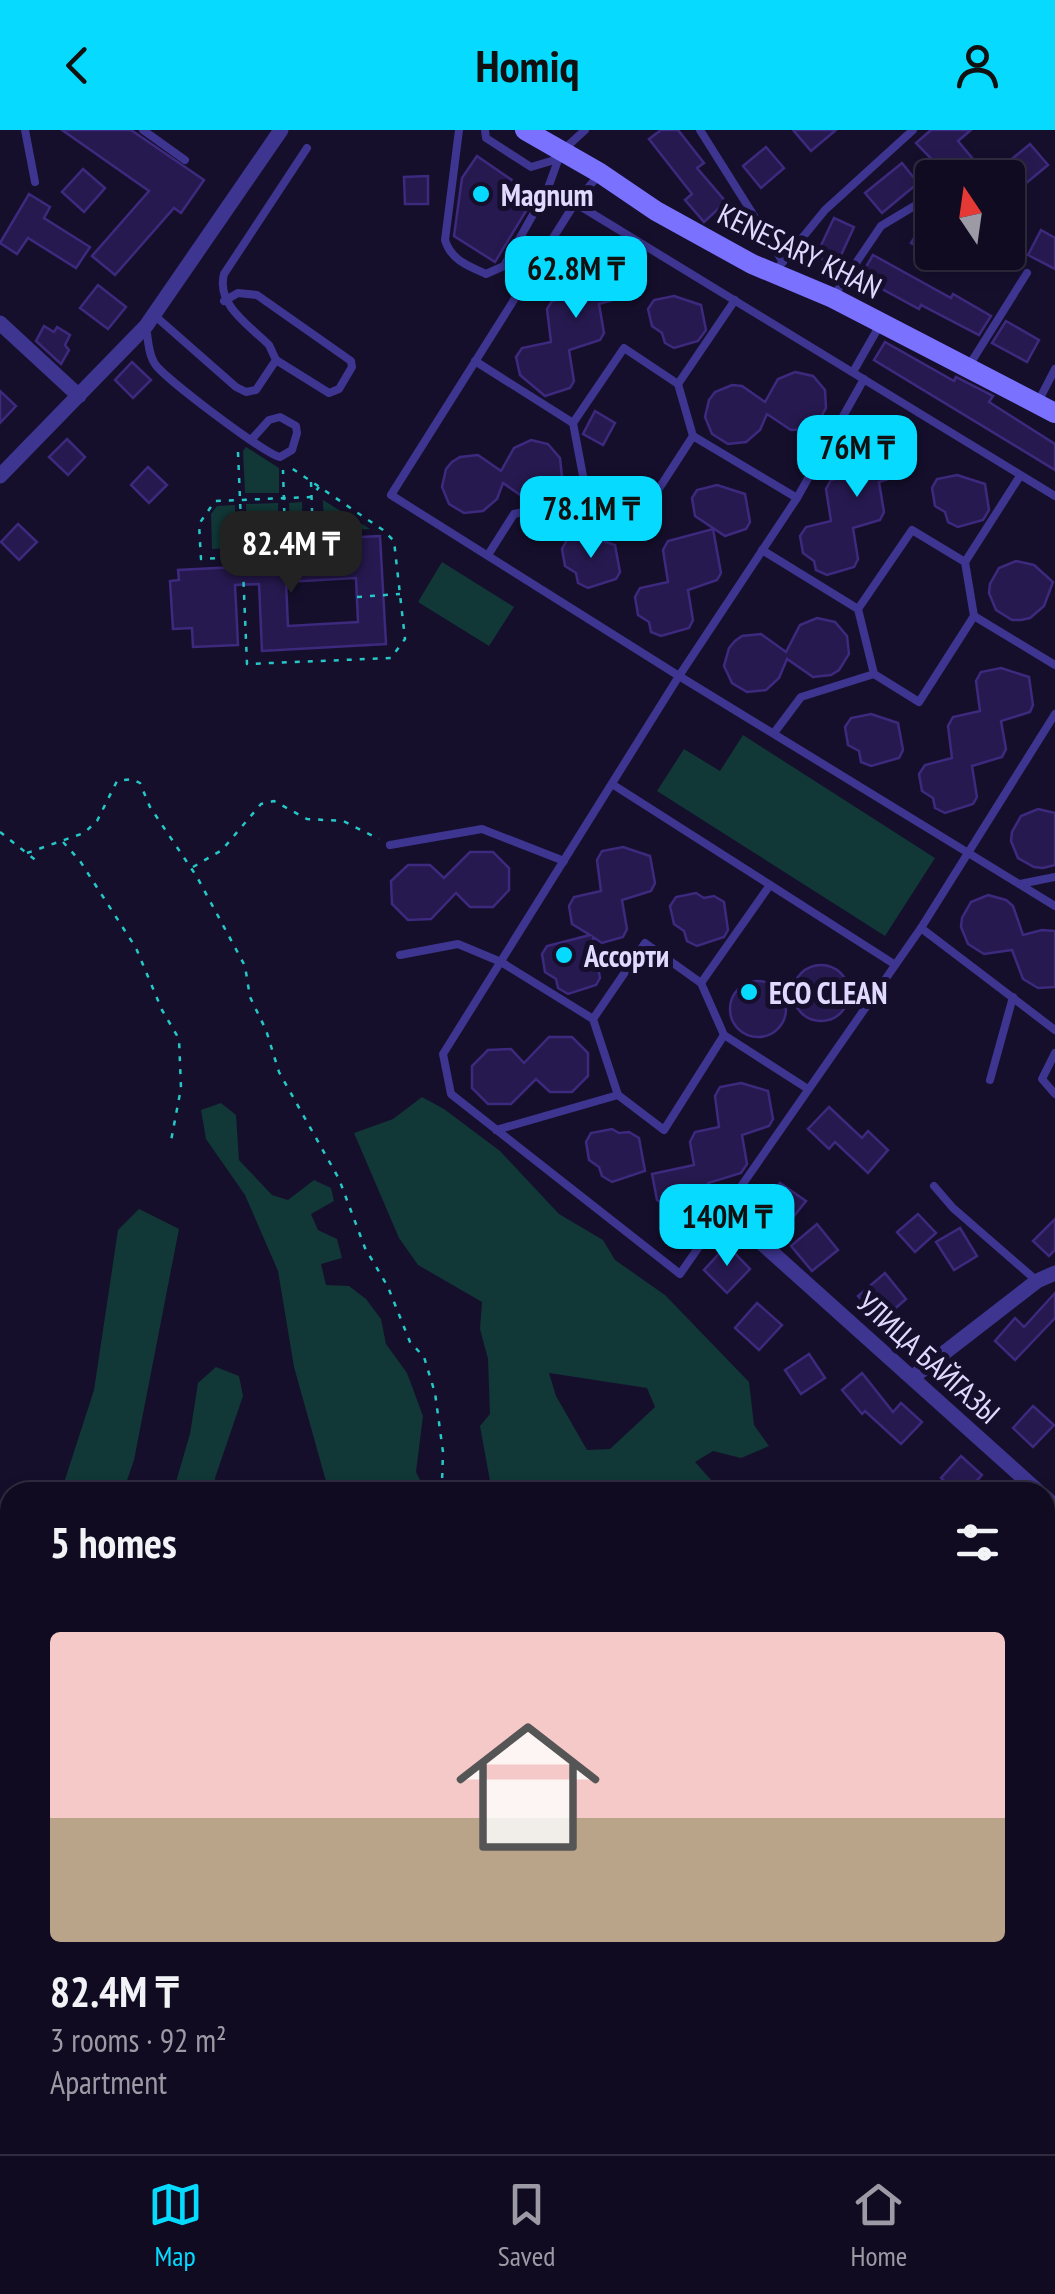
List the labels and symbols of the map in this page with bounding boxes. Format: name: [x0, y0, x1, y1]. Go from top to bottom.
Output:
north arrow: [915, 160, 1025, 270]
place label: Magnum: [501, 175, 593, 214]
marker: Magnum: [470, 183, 492, 205]
street label: KENESARY KHAN: [712, 194, 888, 306]
pin: 62.8M ₸: [484, 236, 668, 321]
pin: 76M ₸: [787, 415, 927, 500]
pin: 78.1M ₸: [499, 476, 683, 561]
pin: 82.4M ₸: [199, 511, 383, 596]
place label: Ассорти: [583, 936, 669, 975]
marker: Ассорти: [553, 944, 575, 966]
place label: ECO CLEAN: [769, 973, 887, 1012]
marker: ECO CLEAN: [738, 981, 760, 1003]
pin: 140M ₸: [646, 1184, 808, 1269]
street label: УЛИЦА БАЙГАЗЫ: [849, 1282, 1009, 1432]

